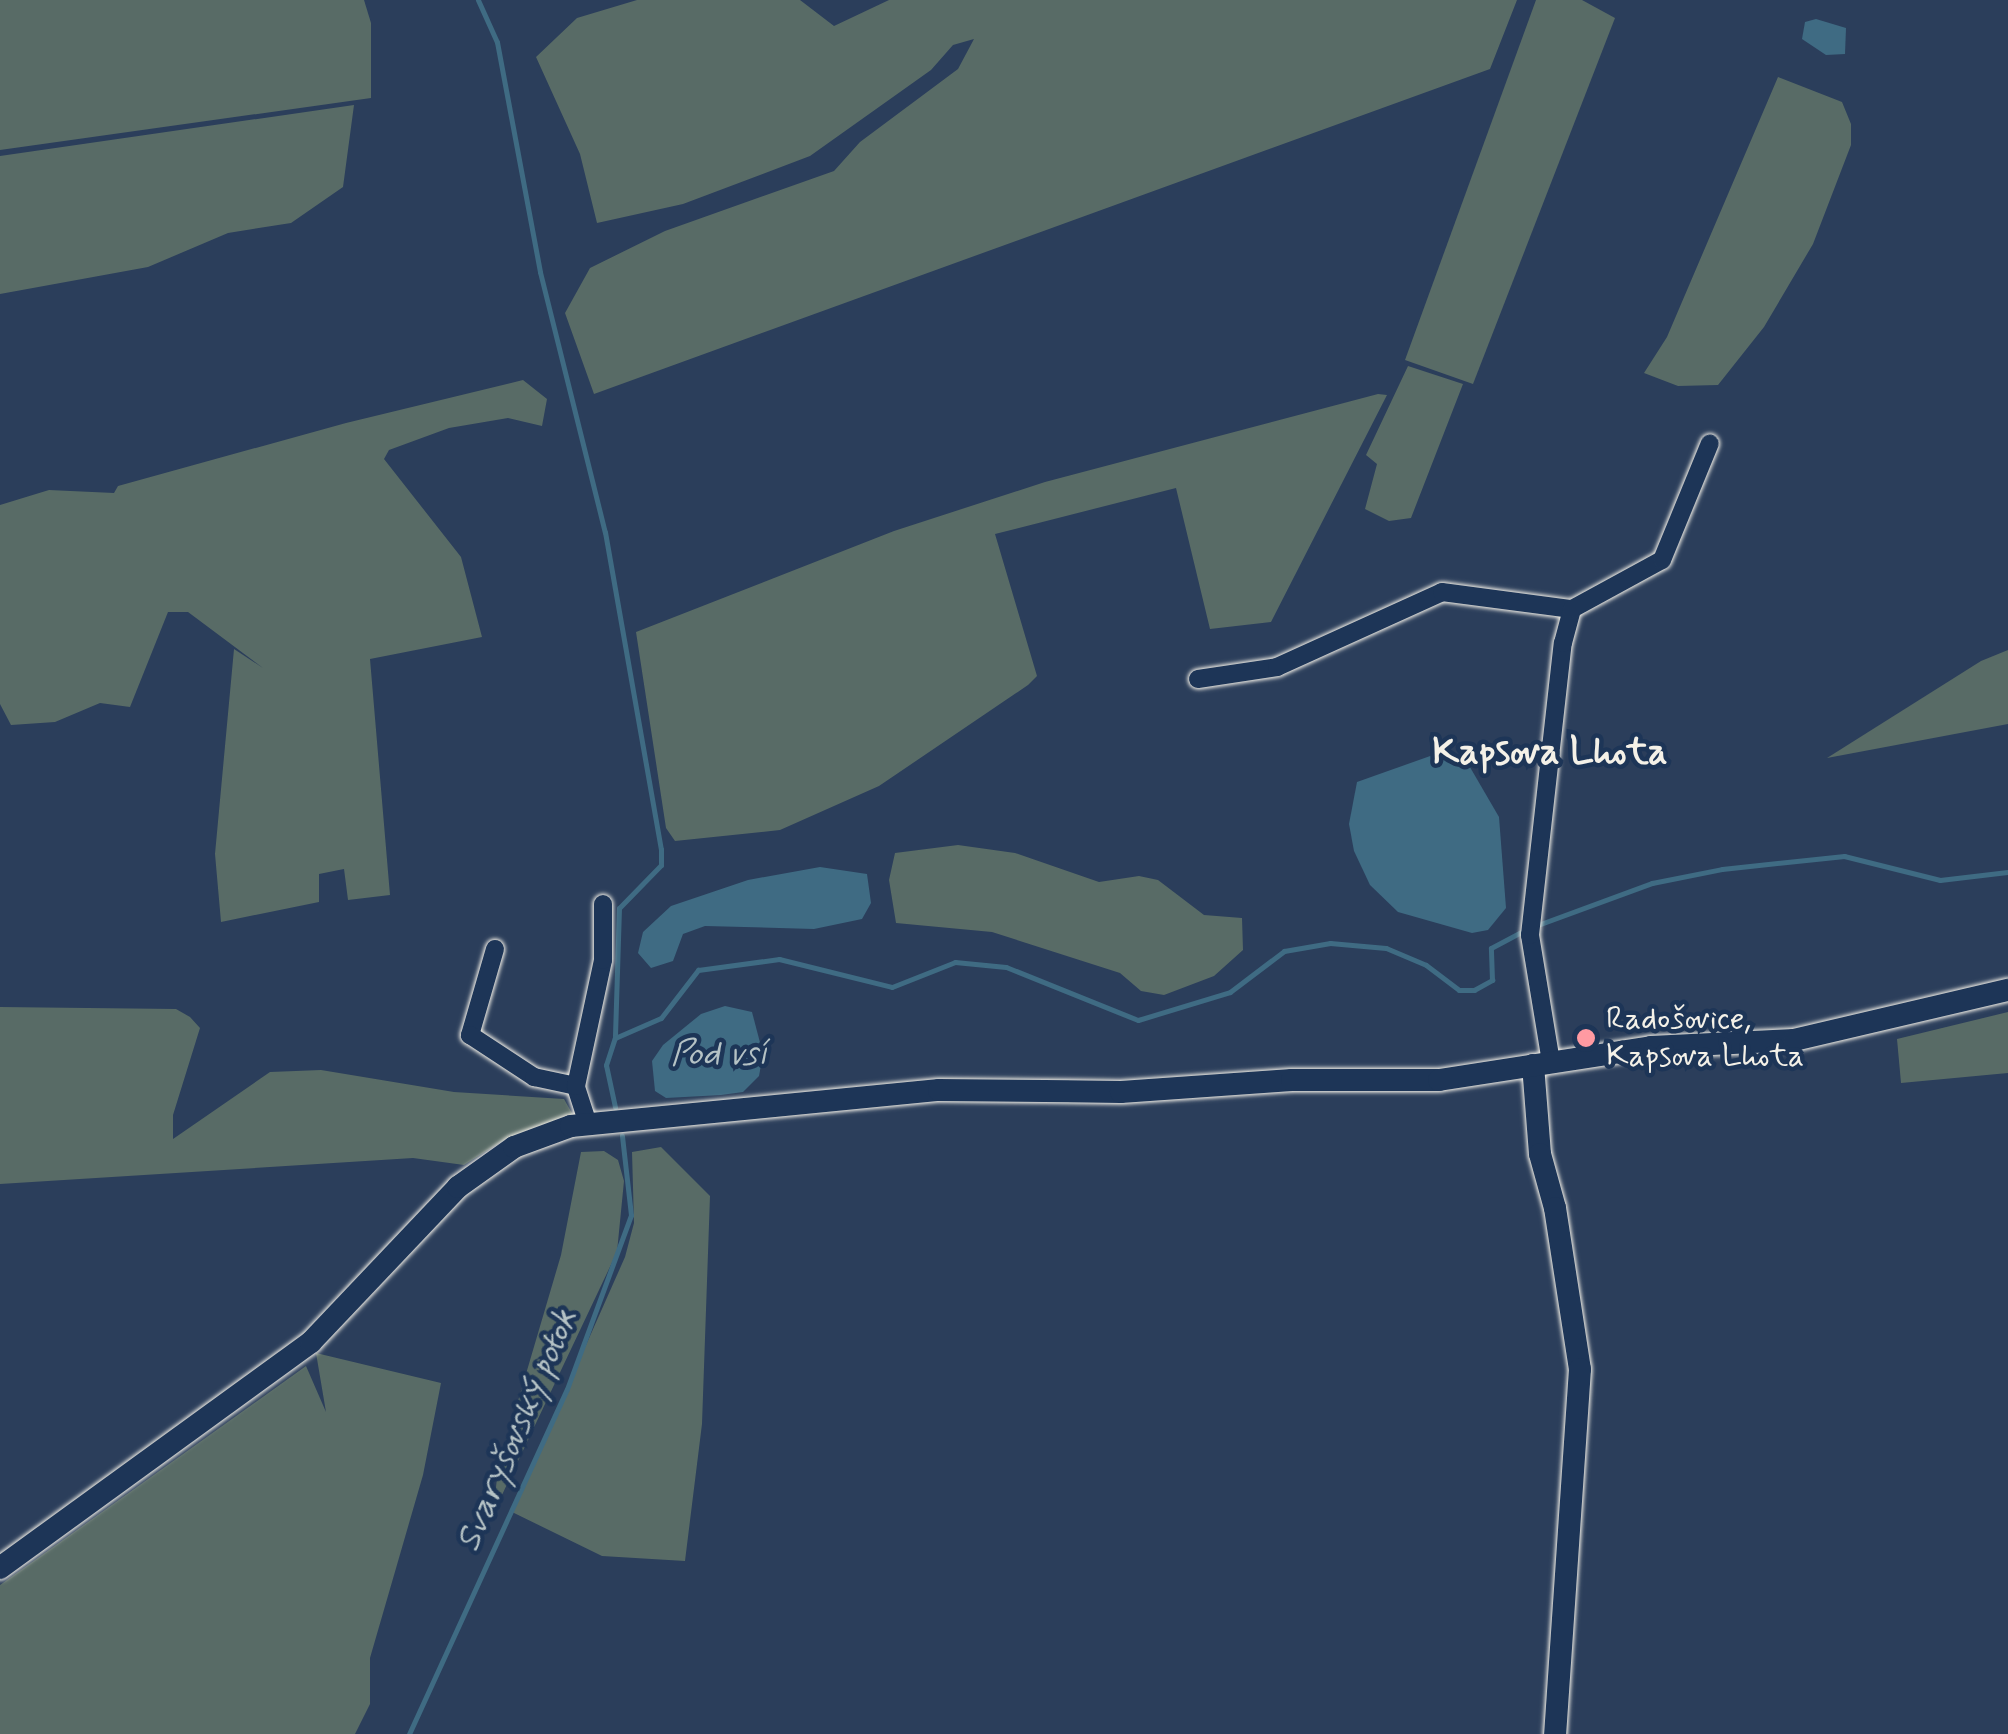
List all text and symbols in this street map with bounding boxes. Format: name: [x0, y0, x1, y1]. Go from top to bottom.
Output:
district label: Kapsova Lhota: [1432, 730, 1668, 776]
place label: Radošovice, Kapsova Lhota: [1606, 1001, 1804, 1076]
marker: Radošovice, Kapsova Lhota: [1575, 1027, 1597, 1049]
water label: Pod vsí: [670, 1033, 768, 1075]
water label: Svaryšovský potok: [447, 1302, 587, 1558]

